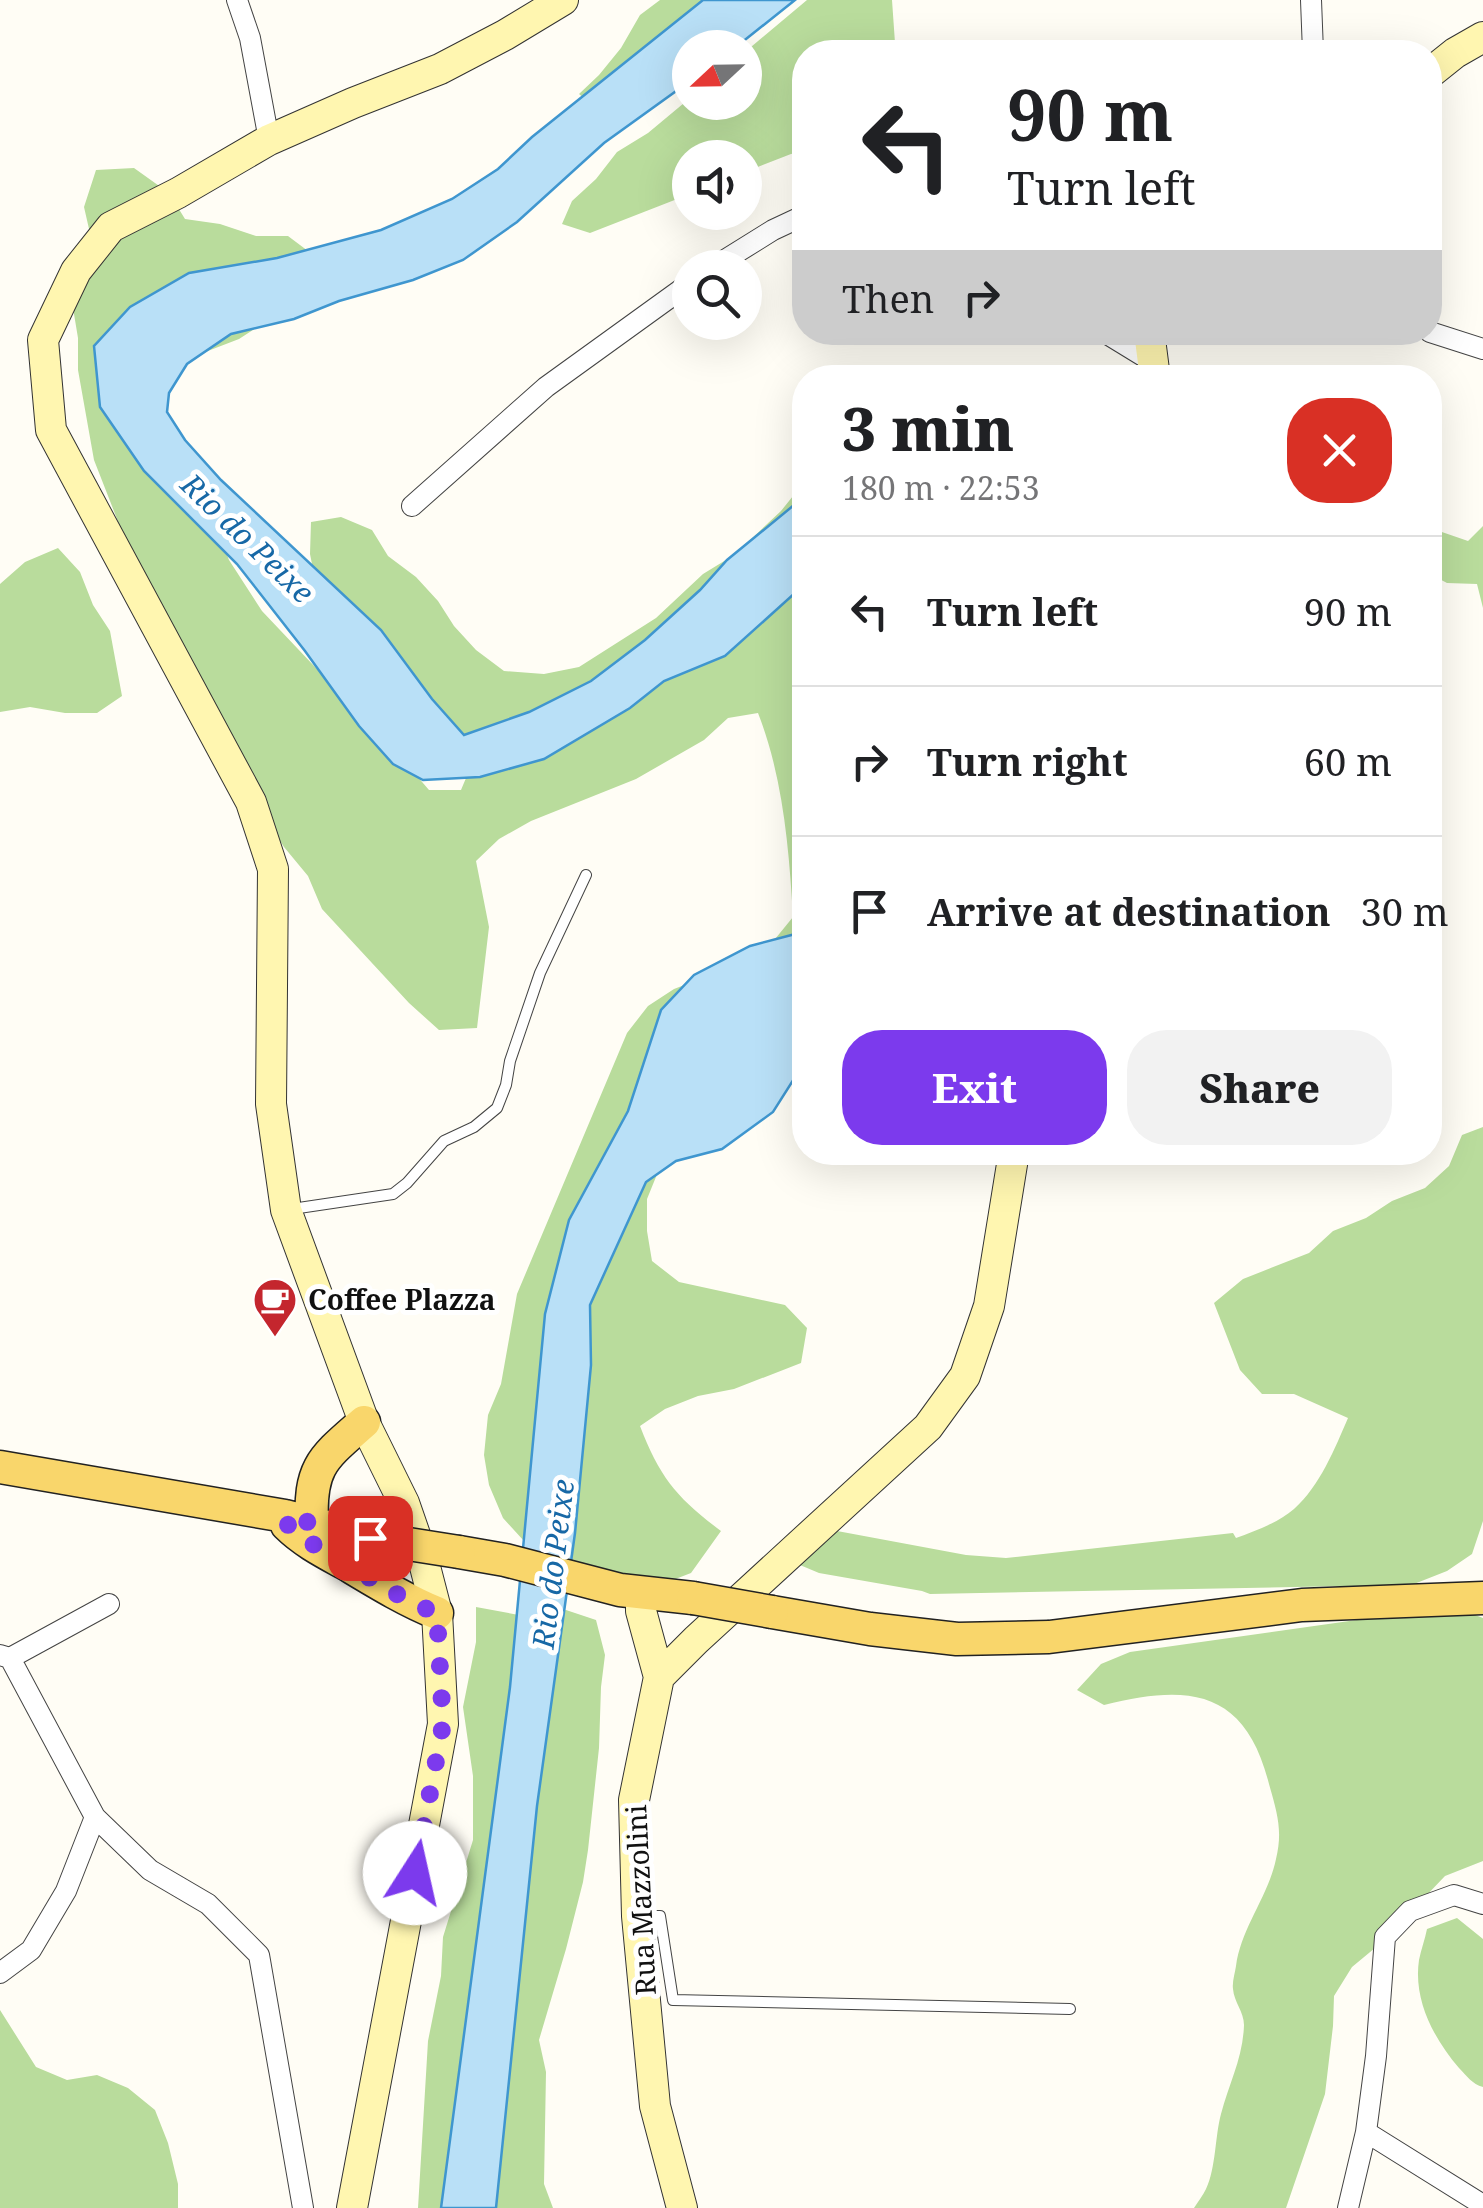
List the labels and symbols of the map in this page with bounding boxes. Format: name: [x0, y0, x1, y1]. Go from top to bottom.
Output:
north arrow: [672, 30, 762, 120]
water label: Rio do Peixe: [172, 463, 324, 612]
cafe icon: Coffee Plazza: [252, 1277, 298, 1338]
place label: Coffee Plazza: [308, 1280, 496, 1318]
water label: Rio do Peixe: [522, 1477, 583, 1652]
pin: [328, 1496, 413, 1581]
street label: Rua Mazzolini: [616, 1804, 664, 1996]
position arrow: [363, 1821, 467, 1925]

